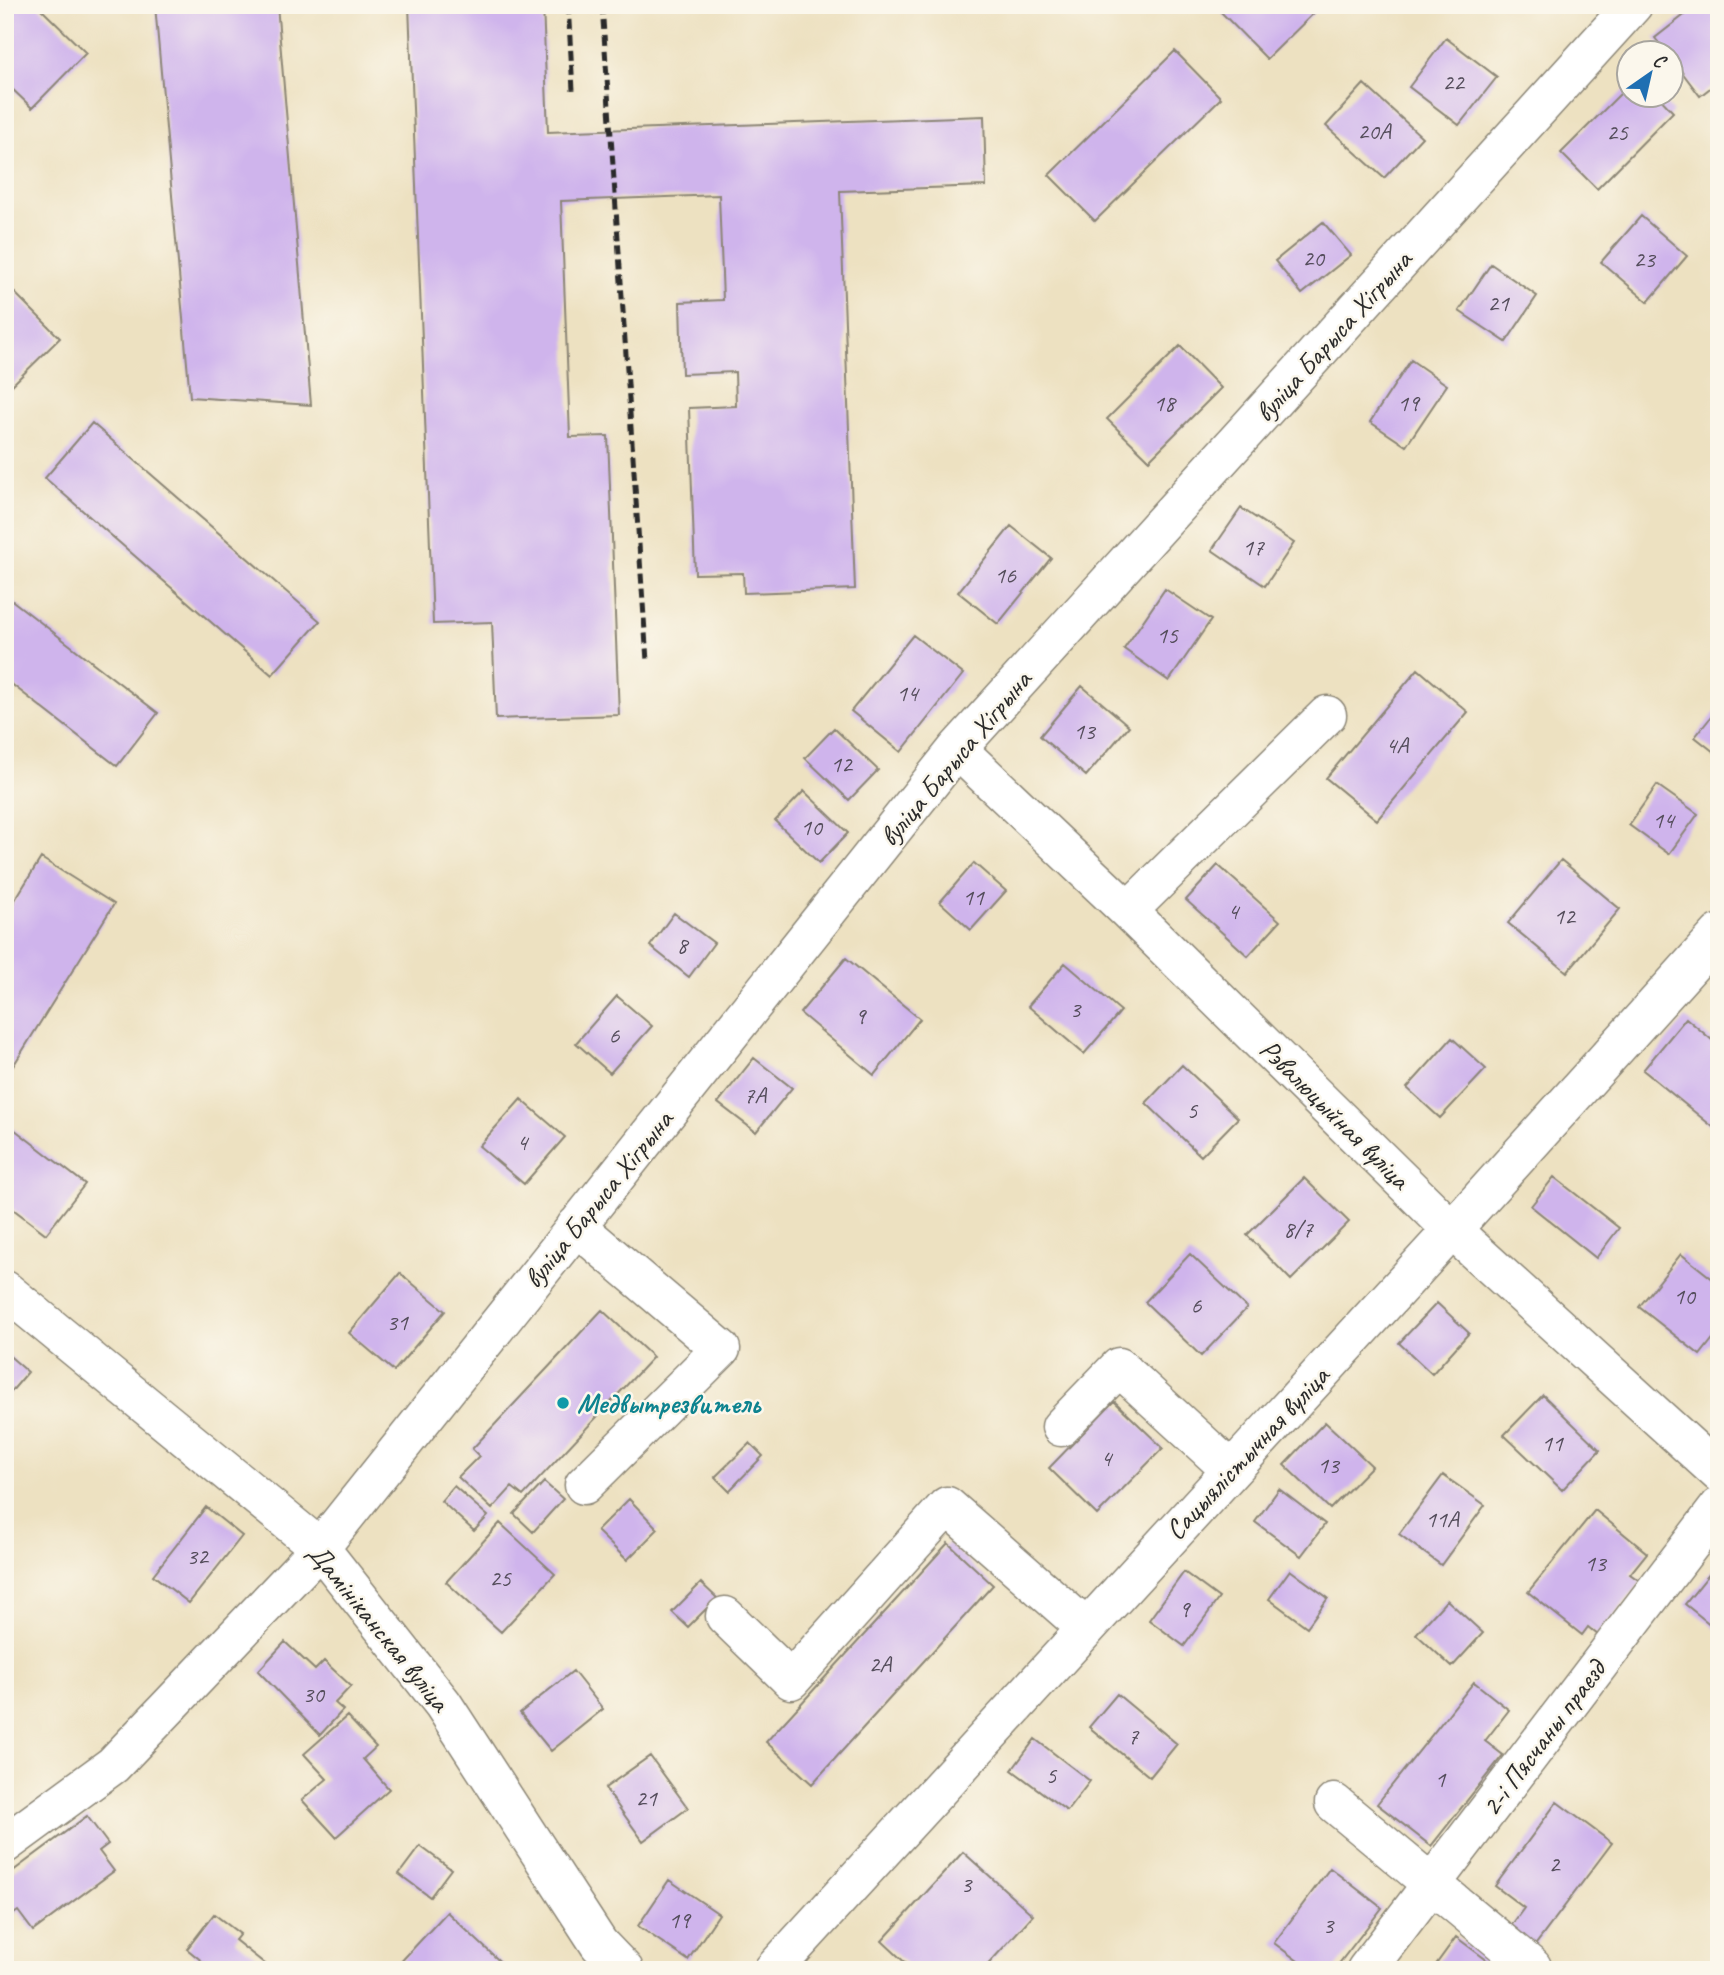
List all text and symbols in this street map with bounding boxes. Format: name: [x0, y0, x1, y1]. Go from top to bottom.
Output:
north arrow: [1616, 38, 1686, 108]
text: С: [1648, 48, 1672, 75]
house number: 22: [1442, 67, 1466, 97]
house number: 20А: [1357, 116, 1392, 146]
house number: 25: [1606, 117, 1629, 147]
street label: вуліца Барыса Хігрына: [1247, 242, 1420, 429]
house number: 20: [1302, 243, 1326, 273]
house number: 23: [1633, 244, 1657, 274]
house number: 21: [1487, 288, 1510, 318]
house number: 18: [1153, 388, 1177, 418]
house number: 19: [1397, 388, 1421, 418]
house number: 17: [1242, 532, 1265, 562]
house number: 16: [994, 560, 1017, 590]
house number: 15: [1156, 620, 1179, 650]
street label: вуліца Барыса Хігрына: [871, 662, 1040, 853]
house number: 14: [896, 678, 920, 708]
house number: 13: [1073, 716, 1097, 746]
house number: 4А: [1386, 730, 1409, 760]
house number: 12: [830, 749, 854, 779]
house number: 14: [1652, 805, 1676, 835]
house number: 10: [800, 812, 824, 842]
house number: 11: [962, 882, 985, 912]
house number: 4: [1228, 896, 1241, 926]
house number: 12: [1553, 901, 1577, 931]
house number: 8: [677, 930, 690, 960]
house number: 3: [1070, 994, 1083, 1024]
house number: 9: [855, 1001, 868, 1031]
house number: 6: [609, 1020, 621, 1050]
street label: Рэвалюцыйная вуліца: [1253, 1032, 1419, 1198]
house number: 7А: [744, 1080, 767, 1110]
house number: 5: [1187, 1095, 1199, 1125]
street label: вуліца Барыса Хігрына: [516, 1102, 682, 1295]
house number: 4: [517, 1127, 530, 1157]
house number: 8/7: [1283, 1214, 1314, 1244]
house number: 10: [1673, 1281, 1697, 1311]
house number: 6: [1191, 1290, 1203, 1320]
house number: 31: [386, 1307, 409, 1337]
street label: Сацыялістычная вуліца: [1158, 1358, 1338, 1547]
place label: Медвытрезвитель: [577, 1386, 762, 1421]
marker: Медвытрезвитель: [555, 1395, 571, 1411]
house number: 11: [1541, 1428, 1564, 1458]
house number: 4: [1101, 1443, 1114, 1473]
house number: 13: [1317, 1450, 1341, 1480]
house number: 11А: [1425, 1504, 1460, 1534]
street label: Дамініканская вуліца: [300, 1536, 459, 1720]
house number: 32: [186, 1541, 210, 1571]
house number: 13: [1584, 1548, 1608, 1578]
house number: 25: [489, 1563, 512, 1593]
house number: 9: [1179, 1594, 1192, 1624]
house number: 2А: [869, 1649, 892, 1679]
street label: 2-і Пясчаны праезд: [1473, 1651, 1615, 1823]
house number: 30: [302, 1679, 326, 1709]
house number: 7: [1128, 1721, 1140, 1751]
house number: 5: [1046, 1760, 1058, 1790]
house number: 1: [1435, 1764, 1447, 1794]
house number: 21: [635, 1783, 658, 1813]
house number: 2: [1549, 1849, 1562, 1879]
house number: 3: [961, 1869, 974, 1899]
house number: 19: [668, 1905, 692, 1935]
house number: 3: [1323, 1910, 1336, 1940]

